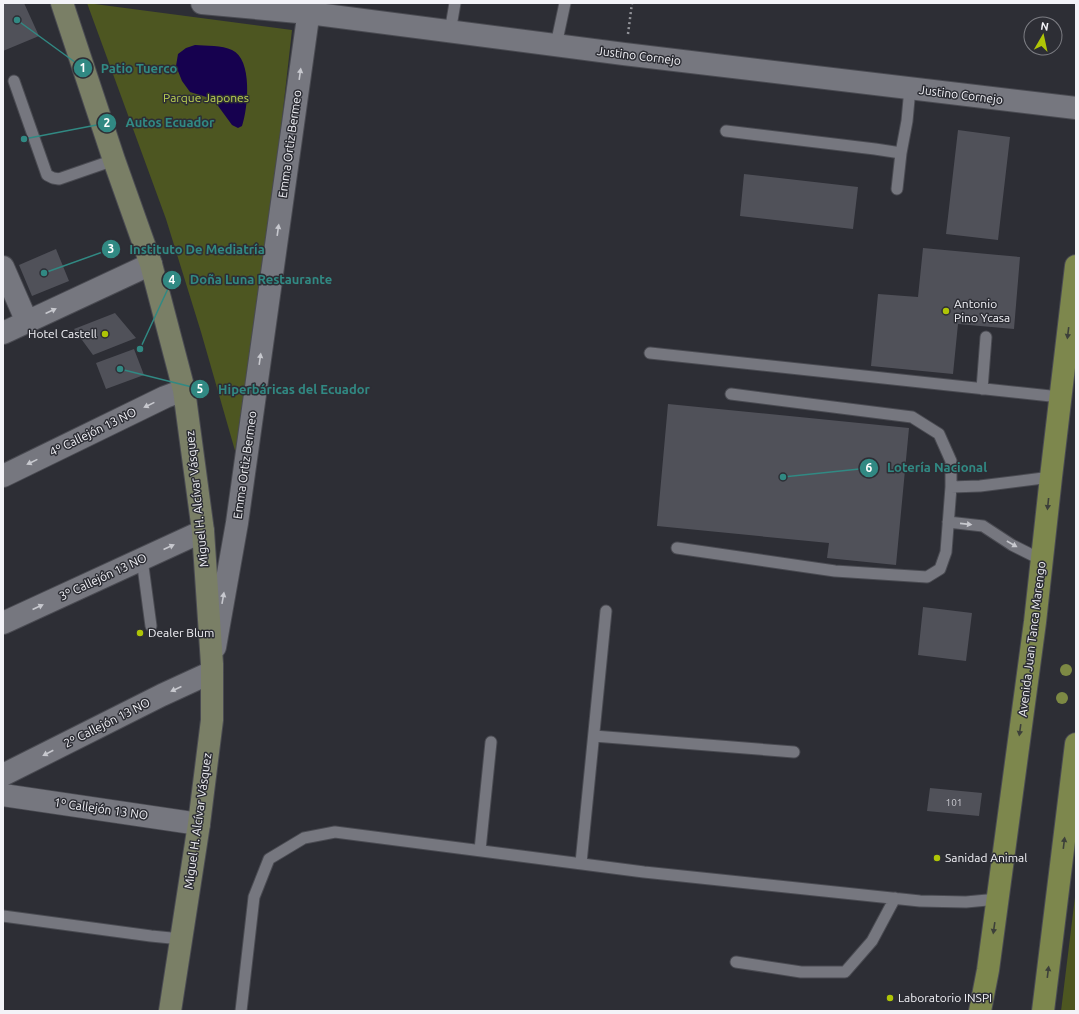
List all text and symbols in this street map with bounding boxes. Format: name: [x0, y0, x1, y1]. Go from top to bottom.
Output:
north arrow: [1023, 16, 1063, 56]
text: N: [1040, 20, 1050, 33]
street label: Justino Cornejo: [596, 44, 682, 67]
callout: Patio Tuerco: [73, 56, 186, 81]
text: 1: [80, 61, 86, 74]
text: Patio Tuerco: [101, 61, 177, 75]
one-way arrow: [297, 68, 303, 80]
street label: Justino Cornejo: [918, 83, 1004, 106]
street label: Emma Ortiz Bermeo: [275, 89, 304, 199]
park label: Parque Japones: [163, 91, 249, 104]
callout: Autos Ecuador: [97, 110, 222, 135]
text: Autos Ecuador: [126, 115, 215, 129]
text: 2: [104, 116, 111, 129]
one-way arrow: [275, 224, 281, 236]
callout: Instituto De Mediatría: [101, 236, 272, 261]
text: 3: [108, 242, 114, 255]
text: Instituto De Mediatría: [129, 242, 265, 256]
callout: Doña Luna Restaurante: [162, 267, 340, 292]
text: Doña Luna Restaurante: [190, 272, 332, 286]
text: 4: [169, 273, 176, 286]
place label: Antonio Pino Ycasa: [954, 297, 1010, 324]
marker: Antonio Pino Ycasa: [941, 306, 951, 316]
one-way arrow: [45, 308, 57, 314]
place label: Hotel Castell: [28, 327, 97, 340]
one-way arrow: [1065, 327, 1071, 339]
marker: Hotel Castell: [100, 329, 110, 339]
one-way arrow: [257, 353, 263, 365]
callout: Hiperbáricas del Ecuador: [190, 377, 378, 402]
text: 5: [197, 382, 204, 395]
text: Hiperbáricas del Ecuador: [218, 382, 371, 396]
one-way arrow: [143, 402, 154, 408]
street label: 4º Callejón 13 NO: [47, 405, 138, 458]
street label: Emma Ortiz Bermeo: [230, 410, 259, 520]
street label: Miguel H. Alcívar Vásquez: [183, 430, 210, 568]
callout: Lotería Nacional: [859, 455, 995, 480]
one-way arrow: [26, 459, 38, 465]
text: Lotería Nacional: [887, 460, 987, 474]
text: 6: [866, 461, 873, 474]
one-way arrow: [1045, 498, 1051, 510]
one-way arrow: [960, 521, 972, 527]
one-way arrow: [1006, 541, 1018, 548]
one-way arrow: [164, 543, 176, 549]
street label: 3º Callejón 13 NO: [57, 551, 149, 602]
street label: Avenida Juan Tanca Marengo: [1016, 560, 1047, 717]
one-way arrow: [221, 592, 227, 604]
one-way arrow: [33, 603, 45, 609]
place label: Dealer Blum: [148, 626, 214, 639]
marker: Dealer Blum: [135, 628, 145, 638]
one-way arrow: [171, 686, 182, 692]
street label: 2º Callejón 13 NO: [62, 695, 152, 750]
one-way arrow: [1017, 724, 1023, 736]
one-way arrow: [42, 750, 53, 756]
street label: Miguel H. Alcívar Vásquez: [182, 752, 214, 890]
street label: 1º Callejón 13 NO: [53, 795, 149, 822]
house number: 101: [946, 797, 962, 808]
one-way arrow: [1061, 837, 1067, 849]
place label: Sanidad Animal: [945, 851, 1027, 864]
marker: Sanidad Animal: [932, 853, 942, 863]
one-way arrow: [991, 922, 997, 934]
one-way arrow: [1044, 966, 1051, 978]
place label: Laboratorio INSPI: [898, 991, 992, 1004]
marker: Laboratorio INSPI: [885, 993, 895, 1003]

